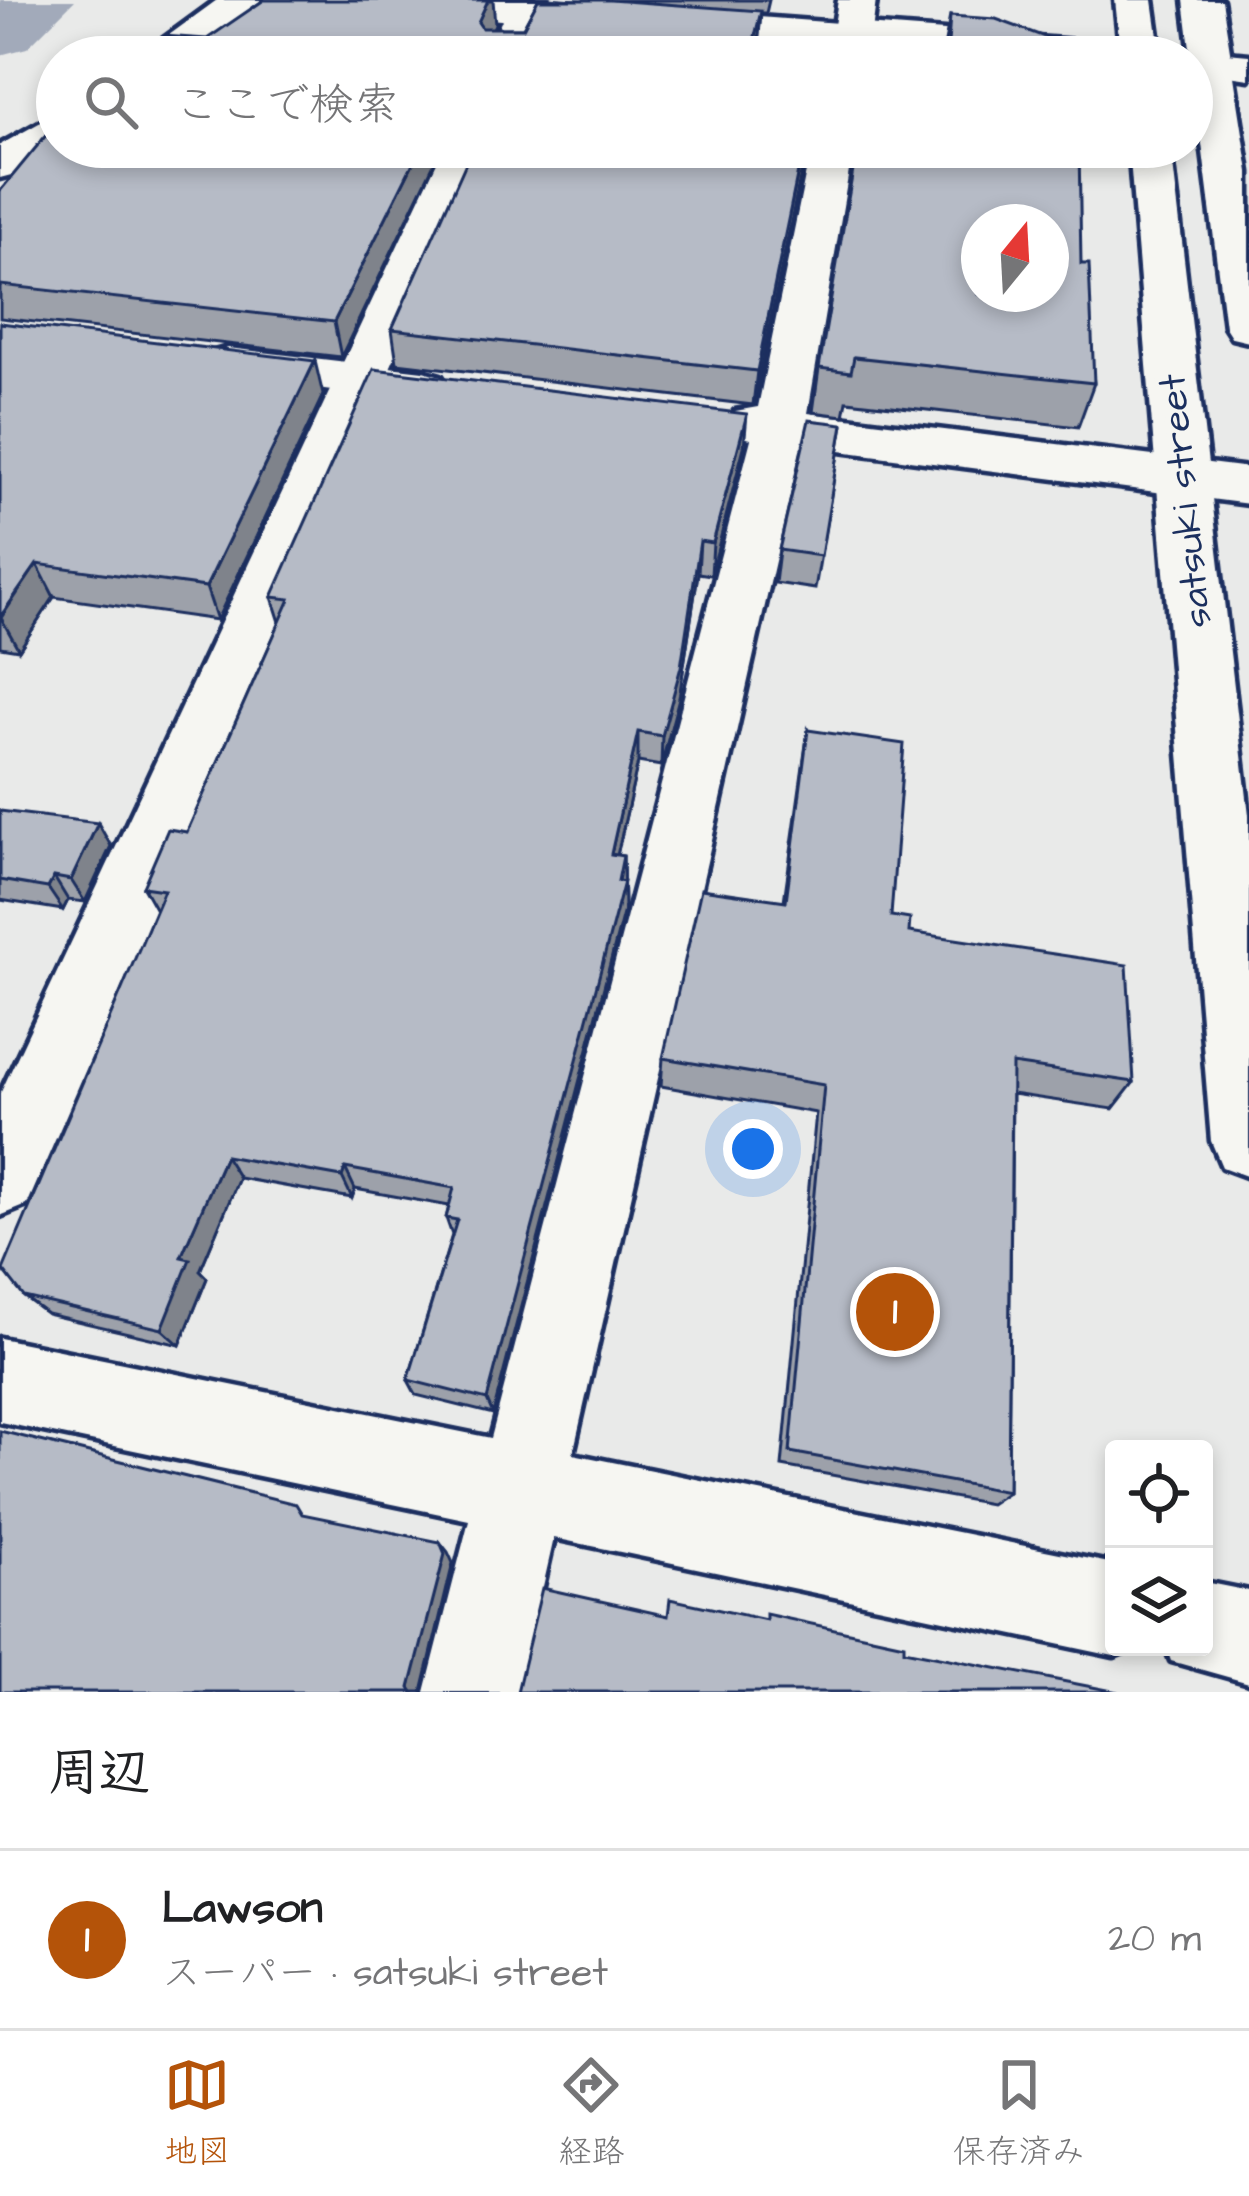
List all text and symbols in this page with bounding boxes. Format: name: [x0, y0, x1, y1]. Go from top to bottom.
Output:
search box: [36, 36, 1213, 168]
icon: search: [78, 69, 144, 135]
text: ここで検索: [174, 75, 399, 137]
north arrow: [961, 204, 1069, 312]
street label: satsuki street: [1146, 371, 1226, 630]
your location: [723, 1119, 783, 1179]
pin: 1: [856, 1267, 934, 1357]
map controls: [1105, 1440, 1213, 1656]
button: locate: [1105, 1440, 1213, 1548]
button: layers: [1105, 1548, 1213, 1656]
text: 周辺: [48, 1739, 150, 1810]
text: Lawson: [162, 1878, 323, 1940]
text: 1: [85, 1913, 90, 1967]
text: 20 m: [1108, 1913, 1201, 1967]
text: スーパー · satsuki street: [162, 1947, 608, 2001]
tab: 地図: [164, 2052, 230, 2175]
tab: 経路: [558, 2052, 624, 2175]
tab: 保存済み: [953, 2052, 1085, 2175]

